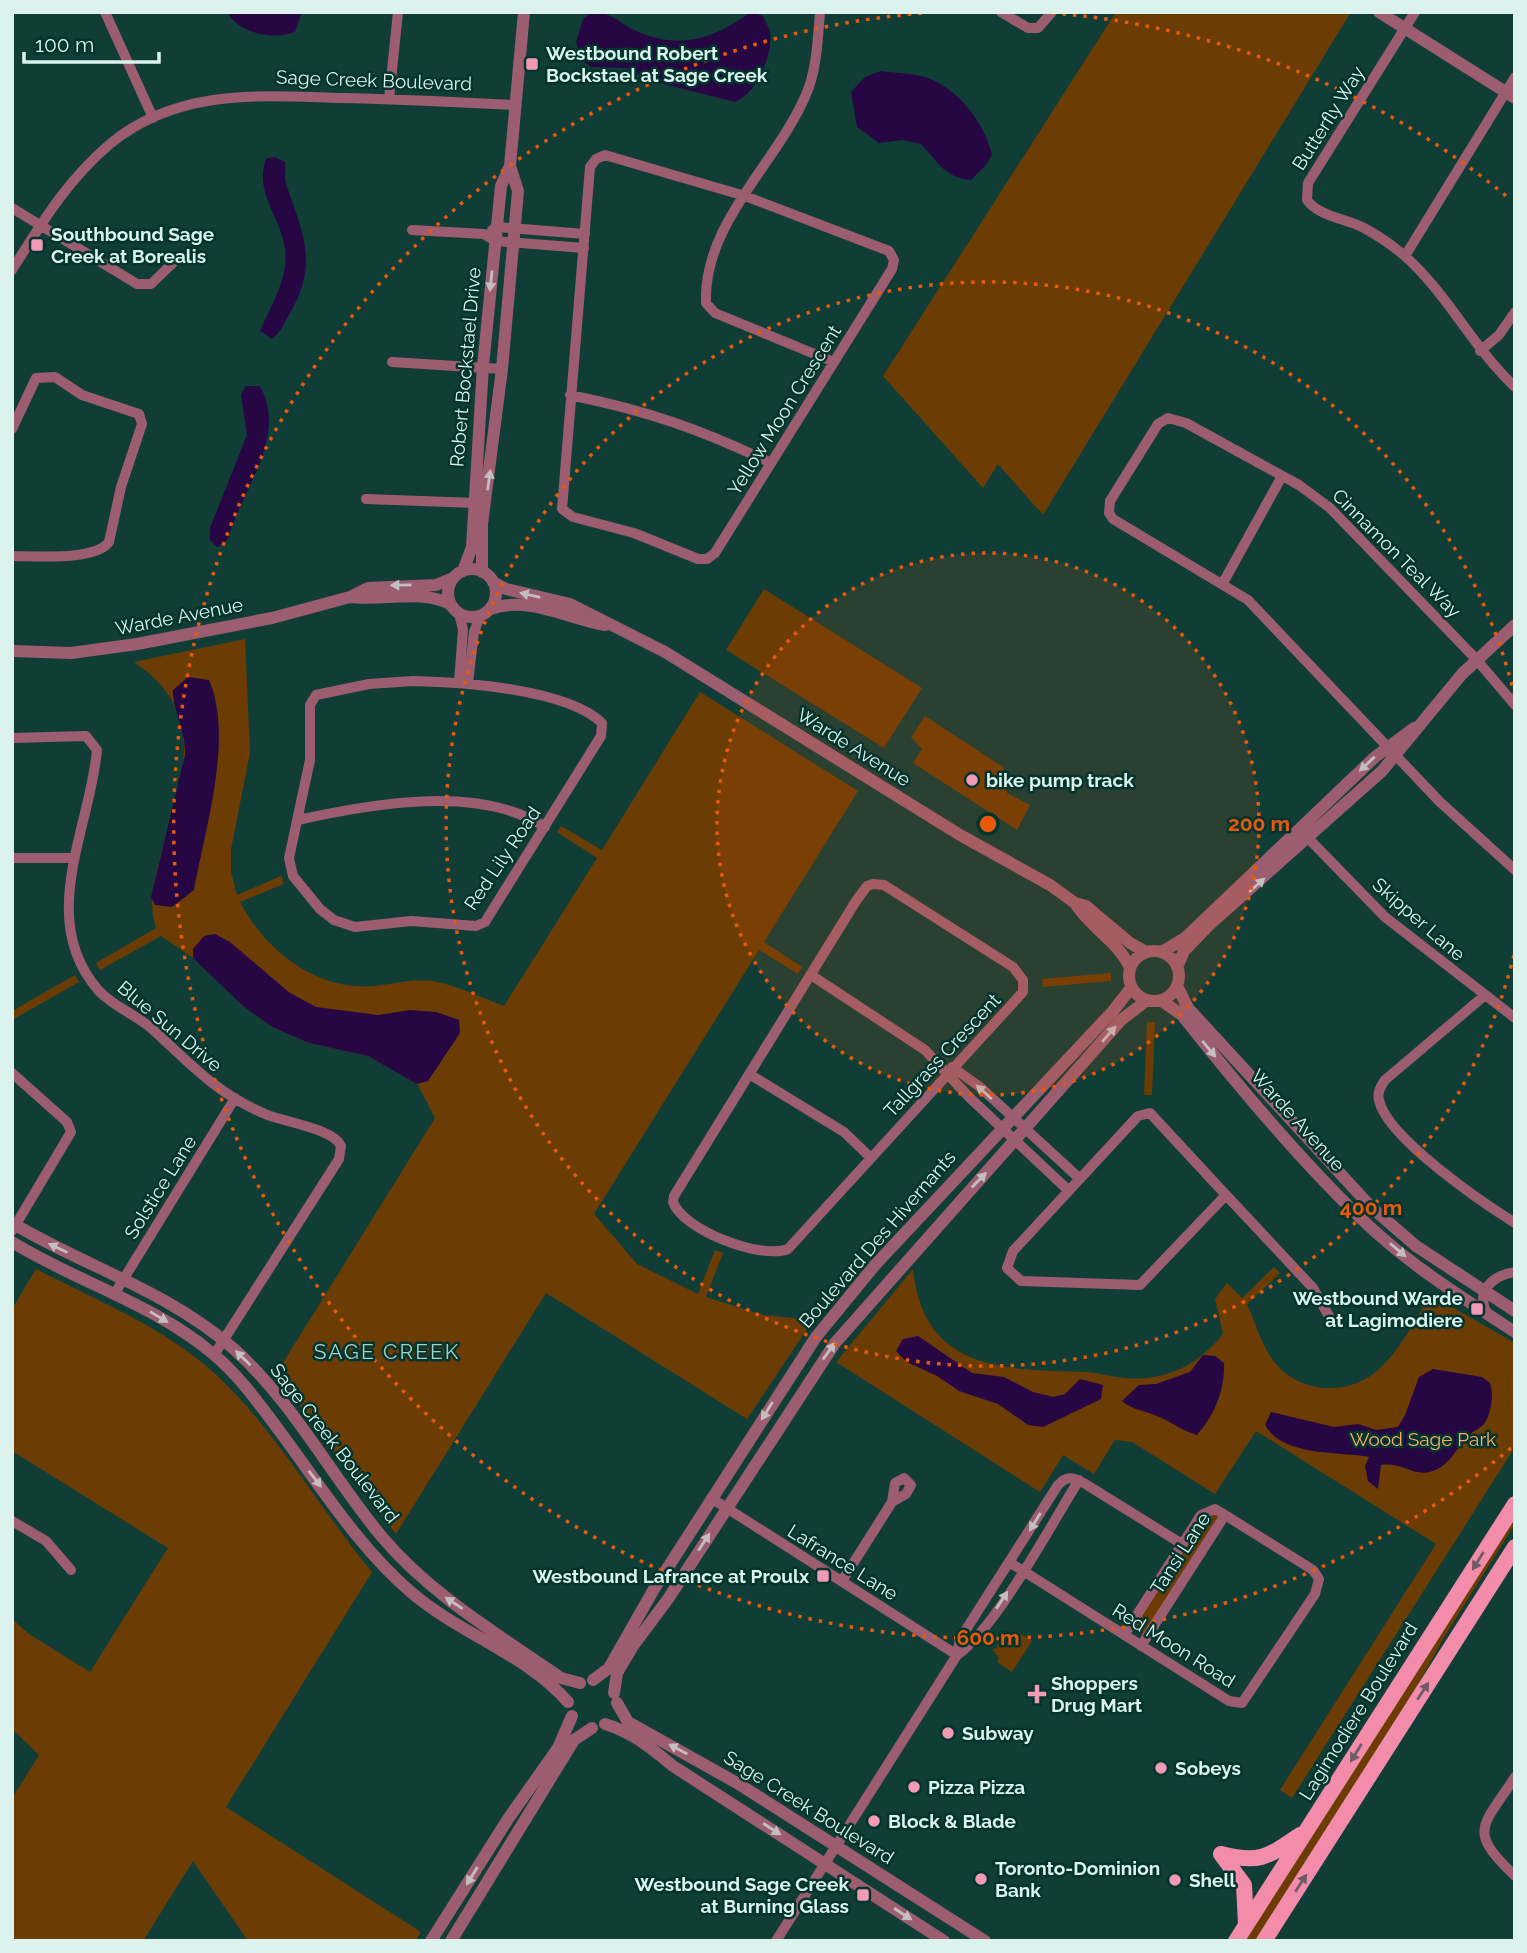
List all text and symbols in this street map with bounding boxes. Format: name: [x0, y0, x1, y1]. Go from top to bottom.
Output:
scale bar: [24, 21, 159, 65]
text: 100 m: [35, 32, 94, 57]
place label: Westbound Robert Bockstael at Sage Creek: [546, 42, 768, 86]
marker: Westbound Robert Bockstael at Sage Creek: [524, 56, 540, 72]
street label: Butterfly Way: [1287, 62, 1369, 174]
street label: Sage Creek Boulevard: [276, 66, 472, 94]
place label: Southbound Sage Creek at Borealis: [51, 223, 214, 267]
marker: Southbound Sage Creek at Borealis: [29, 237, 45, 253]
street label: Robert Bockstael Drive: [445, 266, 485, 468]
one-way arrow: [485, 270, 496, 292]
street label: Yellow Moon Crescent: [723, 320, 846, 499]
one-way arrow: [483, 469, 494, 491]
street label: Cinnamon Teal Way: [1328, 484, 1466, 622]
one-way arrow: [390, 579, 412, 591]
one-way arrow: [519, 589, 541, 600]
street label: Warde Avenue: [113, 593, 245, 639]
street label: Warde Avenue: [793, 703, 915, 791]
one-way arrow: [1359, 756, 1376, 772]
place label: bike pump track: [986, 769, 1134, 791]
marker: bike pump track: [964, 772, 980, 788]
street label: Red Lily Road: [459, 802, 545, 914]
text: 200 m: [1228, 811, 1290, 836]
centre of rings: [976, 812, 1000, 836]
street label: Skipper Lane: [1368, 873, 1470, 965]
one-way arrow: [1248, 877, 1265, 893]
street label: Blue Sun Drive: [113, 976, 227, 1076]
street label: Tallgrass Crescent: [879, 988, 1005, 1121]
one-way arrow: [1101, 1025, 1116, 1042]
one-way arrow: [1201, 1040, 1217, 1058]
street label: Warde Avenue: [1246, 1065, 1350, 1175]
one-way arrow: [976, 1084, 993, 1100]
street label: Solstice Lane: [119, 1131, 201, 1243]
street label: Boulevard Des Hivernants: [794, 1146, 960, 1332]
one-way arrow: [970, 1172, 987, 1189]
text: 400 m: [1340, 1195, 1402, 1220]
one-way arrow: [48, 1242, 68, 1253]
one-way arrow: [1388, 1243, 1406, 1258]
place label: Westbound Warde at Lagimodiere: [1293, 1287, 1463, 1331]
marker: Westbound Warde at Lagimodiere: [1469, 1301, 1485, 1317]
one-way arrow: [149, 1310, 168, 1323]
district label: SAGE CREEK: [314, 1339, 460, 1364]
one-way arrow: [821, 1342, 835, 1360]
one-way arrow: [234, 1350, 252, 1366]
street label: Sage Creek Boulevard: [266, 1359, 404, 1527]
one-way arrow: [760, 1401, 773, 1421]
park label: Wood Sage Park: [1350, 1428, 1496, 1450]
one-way arrow: [308, 1469, 322, 1488]
street label: Tansi Lane: [1145, 1508, 1215, 1598]
one-way arrow: [1028, 1512, 1041, 1532]
street label: Lafrance Lane: [784, 1519, 902, 1605]
one-way arrow: [698, 1532, 711, 1551]
one-way arrow: [1472, 1552, 1485, 1571]
place label: Westbound Lafrance at Proulx: [532, 1565, 810, 1587]
marker: Westbound Lafrance at Proulx: [815, 1568, 831, 1584]
one-way arrow: [996, 1591, 1009, 1610]
one-way arrow: [445, 1597, 464, 1610]
street label: Red Moon Road: [1109, 1598, 1239, 1692]
street label: Lagimodiere Boulevard: [1294, 1618, 1422, 1804]
text: 600 m: [956, 1625, 1020, 1650]
place label: Shoppers Drug Mart: [1051, 1672, 1143, 1716]
one-way arrow: [1416, 1682, 1429, 1701]
marker: Shoppers Drug Mart: [1029, 1686, 1045, 1702]
place label: Subway: [962, 1722, 1034, 1744]
marker: Subway: [940, 1725, 956, 1741]
one-way arrow: [668, 1743, 687, 1755]
one-way arrow: [1350, 1744, 1363, 1763]
street label: Sage Creek Boulevard: [720, 1746, 898, 1868]
place label: Sobeys: [1175, 1757, 1241, 1779]
marker: Sobeys: [1153, 1760, 1169, 1776]
place label: Pizza Pizza: [928, 1776, 1025, 1798]
marker: Pizza Pizza: [906, 1779, 922, 1795]
place label: Block & Blade: [888, 1810, 1016, 1832]
marker: Block & Blade: [866, 1813, 882, 1829]
one-way arrow: [762, 1822, 781, 1835]
place label: Toronto-Dominion Bank: [995, 1857, 1160, 1901]
one-way arrow: [465, 1867, 478, 1886]
place label: Shell: [1189, 1869, 1236, 1891]
marker: Toronto-Dominion Bank: [973, 1871, 989, 1887]
marker: Shell: [1167, 1872, 1183, 1888]
place label: Westbound Sage Creek at Burning Glass: [635, 1873, 849, 1917]
one-way arrow: [1294, 1874, 1307, 1893]
marker: Westbound Sage Creek at Burning Glass: [855, 1887, 871, 1903]
one-way arrow: [894, 1907, 912, 1921]

